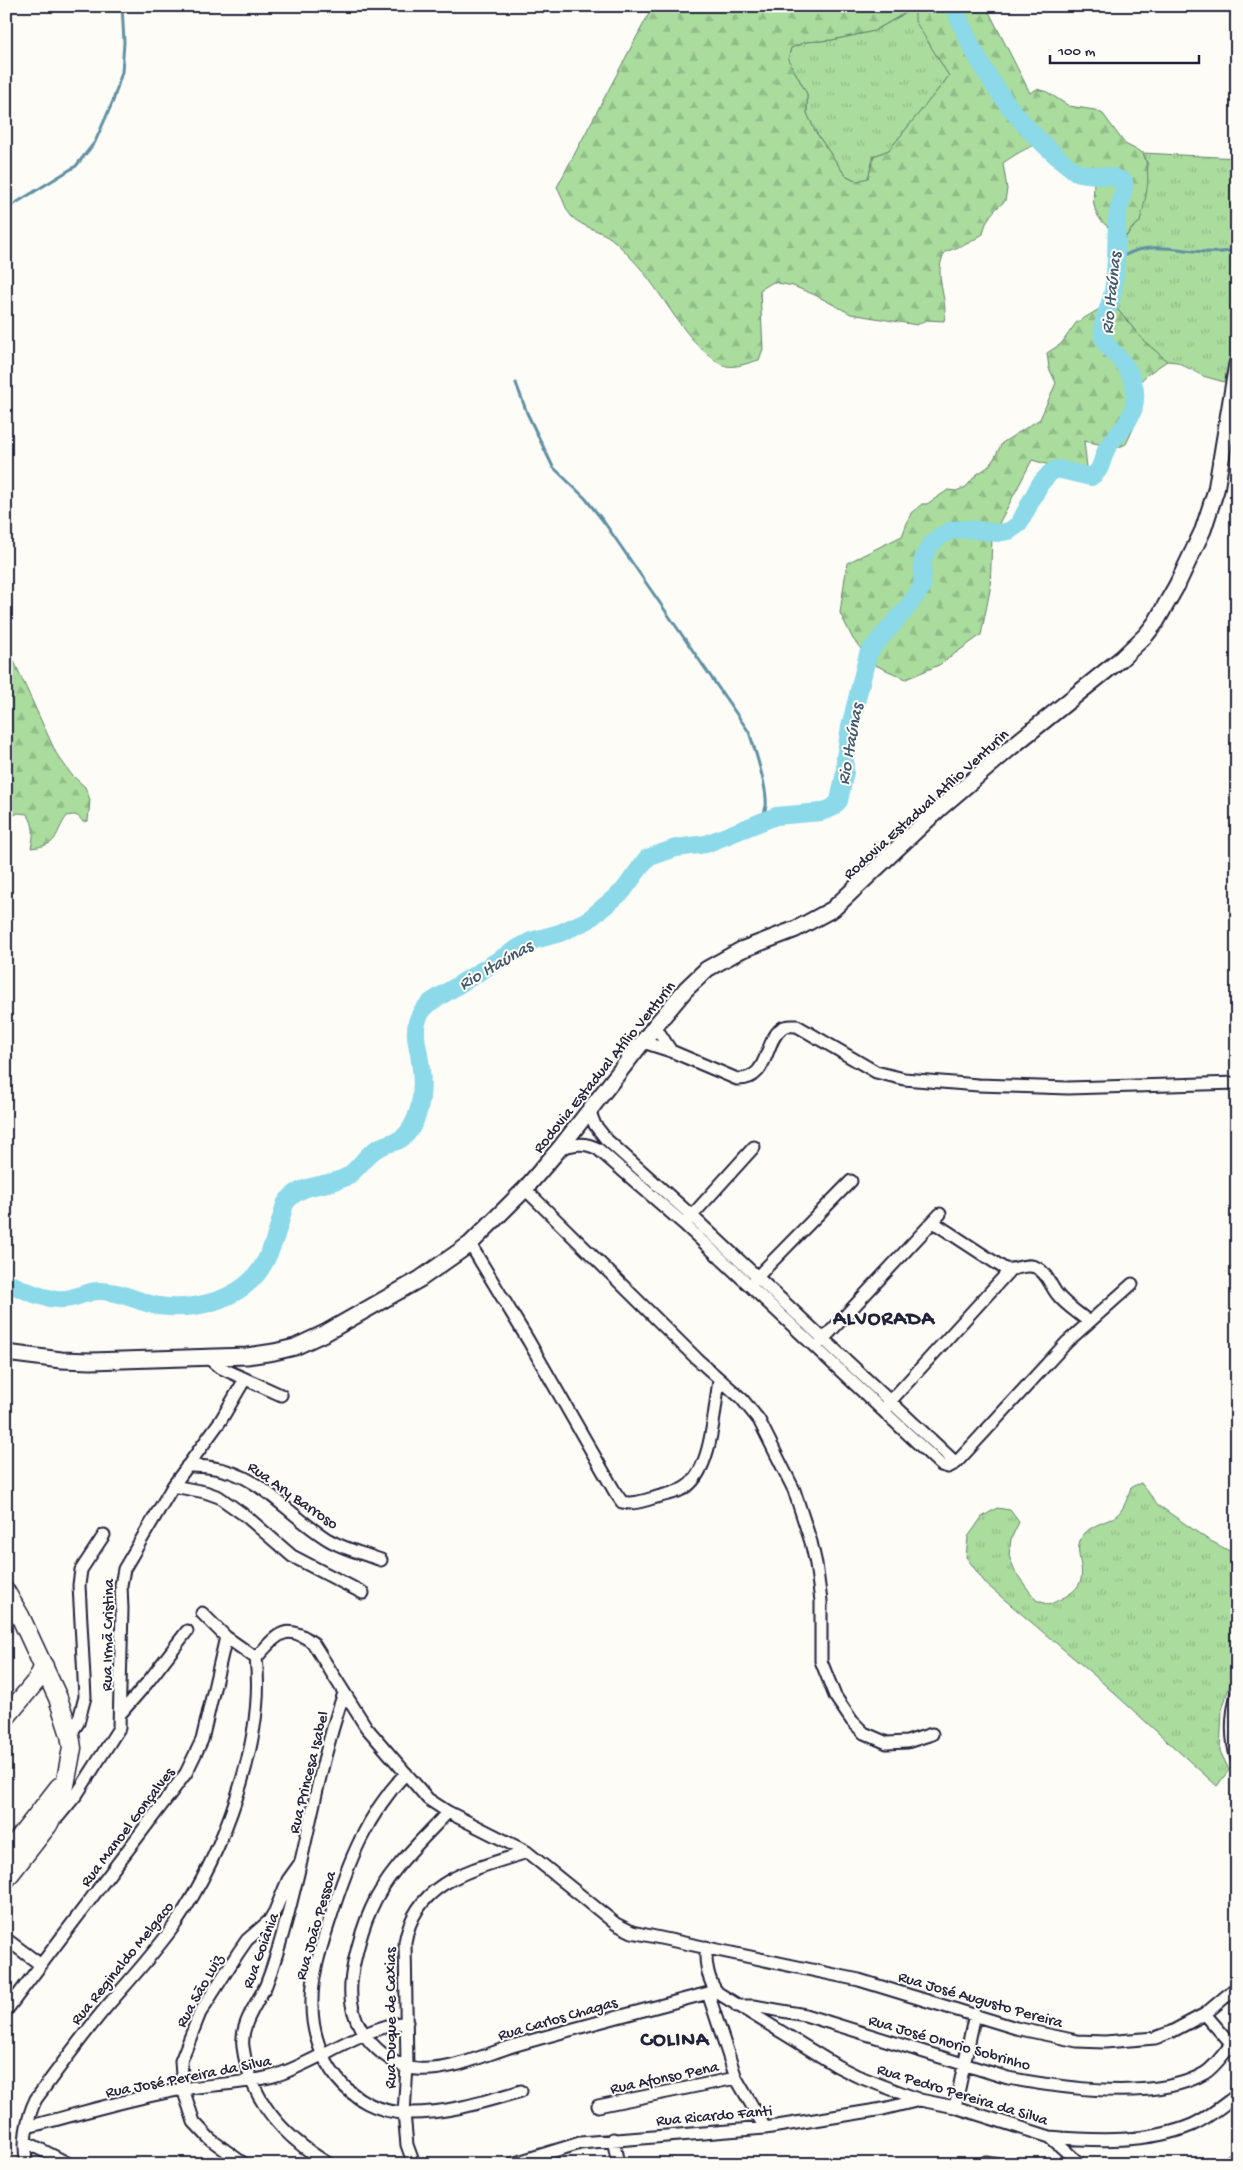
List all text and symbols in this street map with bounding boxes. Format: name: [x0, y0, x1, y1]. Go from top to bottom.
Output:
scale bar: [1050, 32, 1199, 64]
text: 100 m: [1057, 43, 1096, 61]
water label: Rio Itaúnas: [1098, 249, 1127, 335]
water label: Rio Itaúnas: [834, 700, 869, 787]
street label: Rodovia Estadual Atílio Venturin: [841, 726, 1014, 885]
water label: Rio Itaúnas: [455, 935, 539, 996]
street label: Rodovia Estadual Atílio Venturin: [530, 978, 681, 1158]
district label: ALVORADA: [832, 1308, 936, 1333]
street label: Rua Ary Barroso: [243, 1459, 341, 1535]
street label: Rua Irmã Cristina: [99, 1578, 120, 1691]
street label: Rua Princesa Isabel: [286, 1710, 335, 1836]
street label: Rua Manoel Gonçalves: [78, 1764, 181, 1892]
street label: Rua João Pessoa: [293, 1868, 342, 1983]
street label: Rua Reginaldo Melgaco: [68, 1898, 180, 2030]
street label: Rua Goiânia: [240, 1910, 285, 1992]
street label: Rua Duque de Caxias: [383, 1946, 402, 2089]
street label: Rua São Luiz: [173, 1951, 229, 2032]
street label: Rua José Augusto Pereira: [896, 1969, 1066, 2034]
street label: Rua Carlos Chagas: [496, 1994, 621, 2046]
street label: Rua José Onorio Sobrinho: [866, 2012, 1032, 2077]
district label: COLINA: [640, 2029, 710, 2054]
street label: Rua José Pereira da Silva: [104, 2053, 274, 2104]
street label: Rua Afonso Pena: [609, 2058, 722, 2100]
street label: Rua Pedro Pereira da Silva: [874, 2061, 1051, 2132]
street label: Rua Ricardo Fanti: [655, 2103, 773, 2132]

